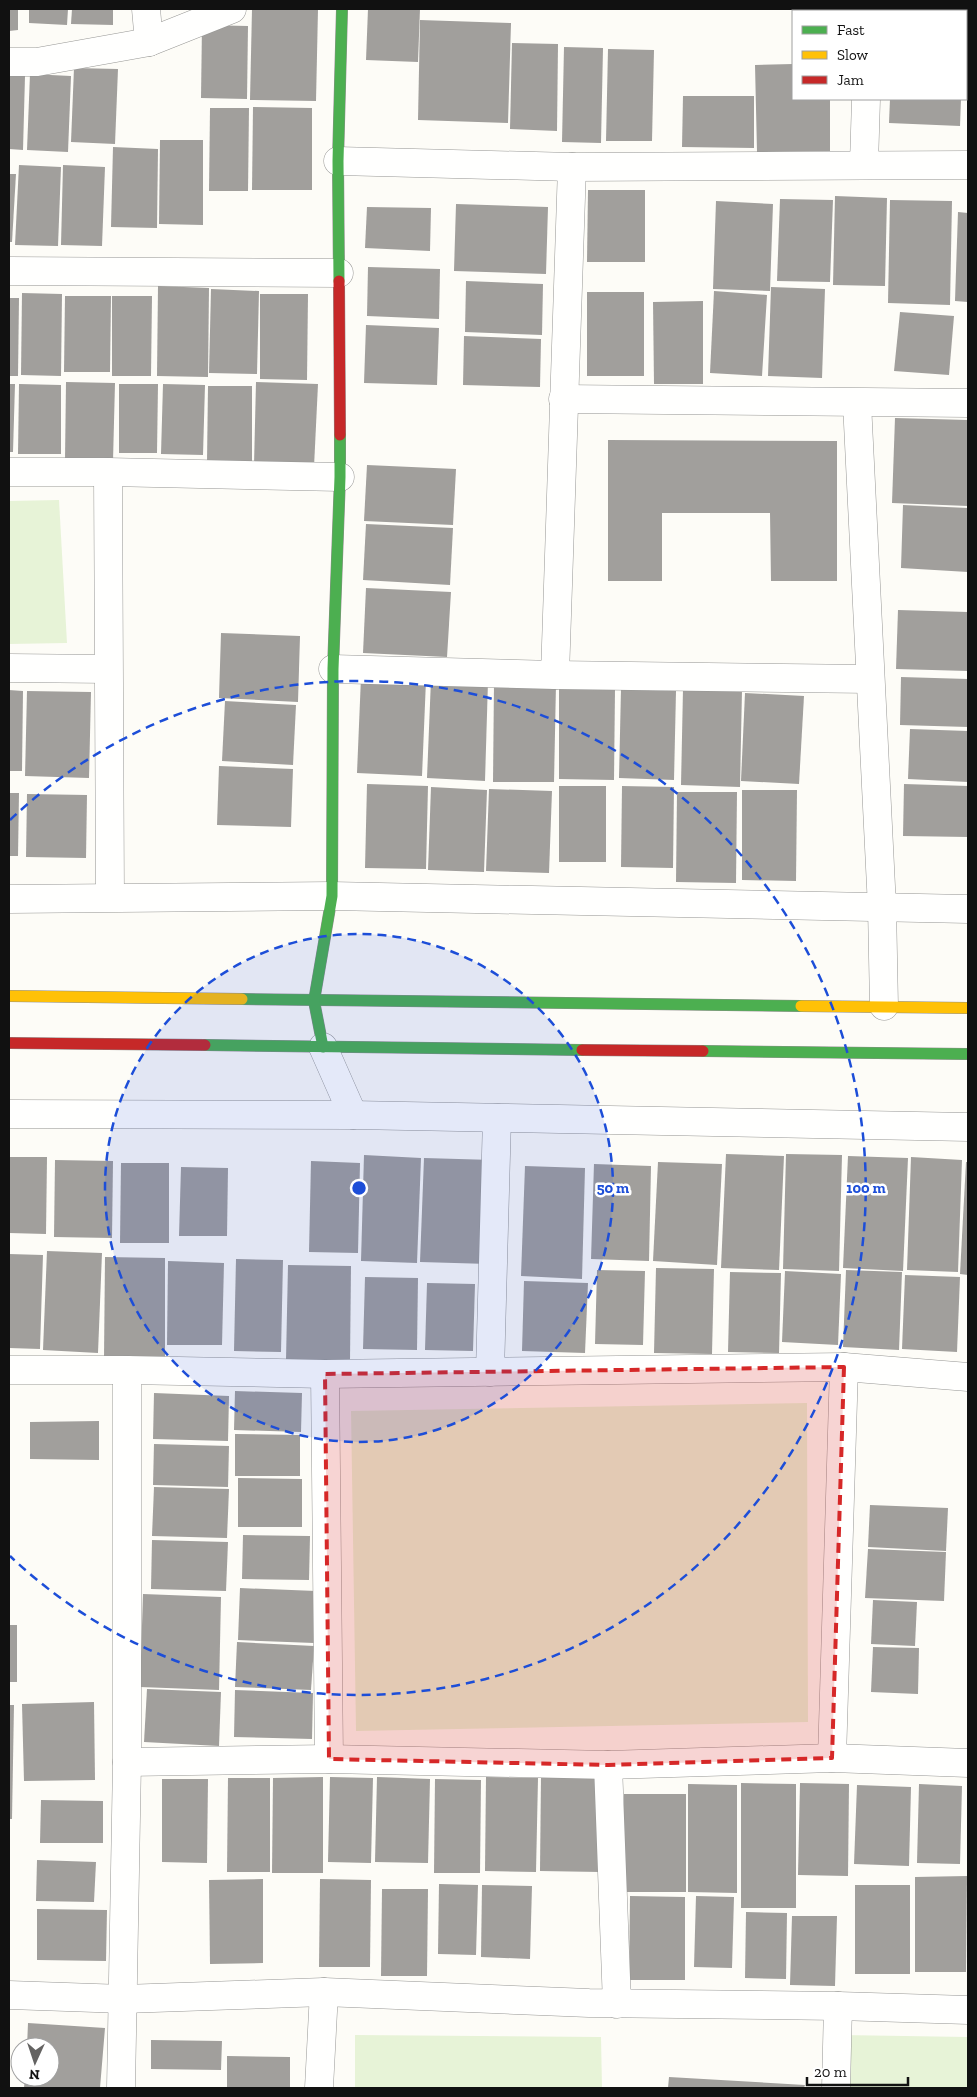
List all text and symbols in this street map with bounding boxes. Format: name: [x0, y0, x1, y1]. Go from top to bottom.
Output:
legend: [792, 10, 967, 100]
text: Fast: [837, 21, 865, 39]
text: Slow: [837, 46, 869, 64]
text: Jam: [837, 71, 864, 89]
centre of rings: [350, 1179, 368, 1197]
text: 50 m: [597, 1179, 629, 1197]
text: 100 m: [846, 1179, 886, 1197]
north arrow: [10, 2037, 60, 2087]
scale bar: [807, 2054, 908, 2086]
text: 20 m: [814, 2063, 847, 2081]
text: N: [28, 2066, 40, 2083]

